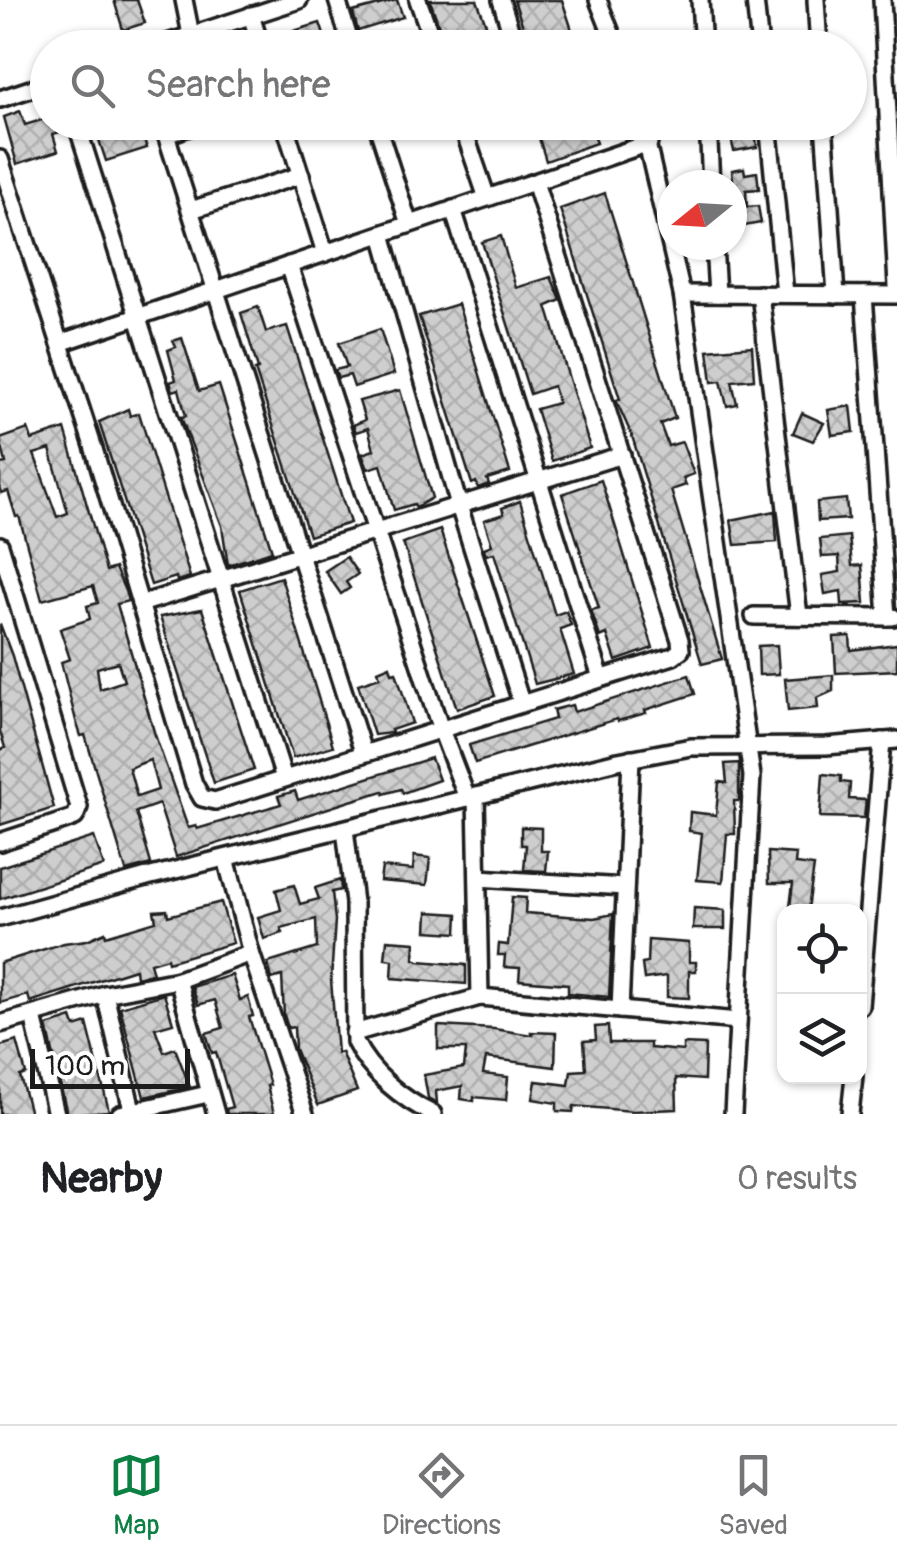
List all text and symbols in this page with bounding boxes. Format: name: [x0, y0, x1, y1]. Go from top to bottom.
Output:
search box: [30, 30, 867, 140]
icon: search: [65, 58, 120, 113]
text: Search here: [145, 61, 331, 109]
north arrow: [657, 170, 747, 260]
map controls: [777, 904, 867, 1084]
button: locate: [777, 904, 867, 994]
button: layers: [777, 994, 867, 1084]
scale bar: [30, 1044, 190, 1088]
text: 100 m: [45, 1049, 125, 1084]
text: Nearby: [40, 1153, 162, 1205]
text: 0 results: [737, 1159, 857, 1199]
tab: Map: [109, 1448, 164, 1543]
tab: Directions: [382, 1448, 501, 1543]
tab: Saved: [719, 1448, 788, 1543]

